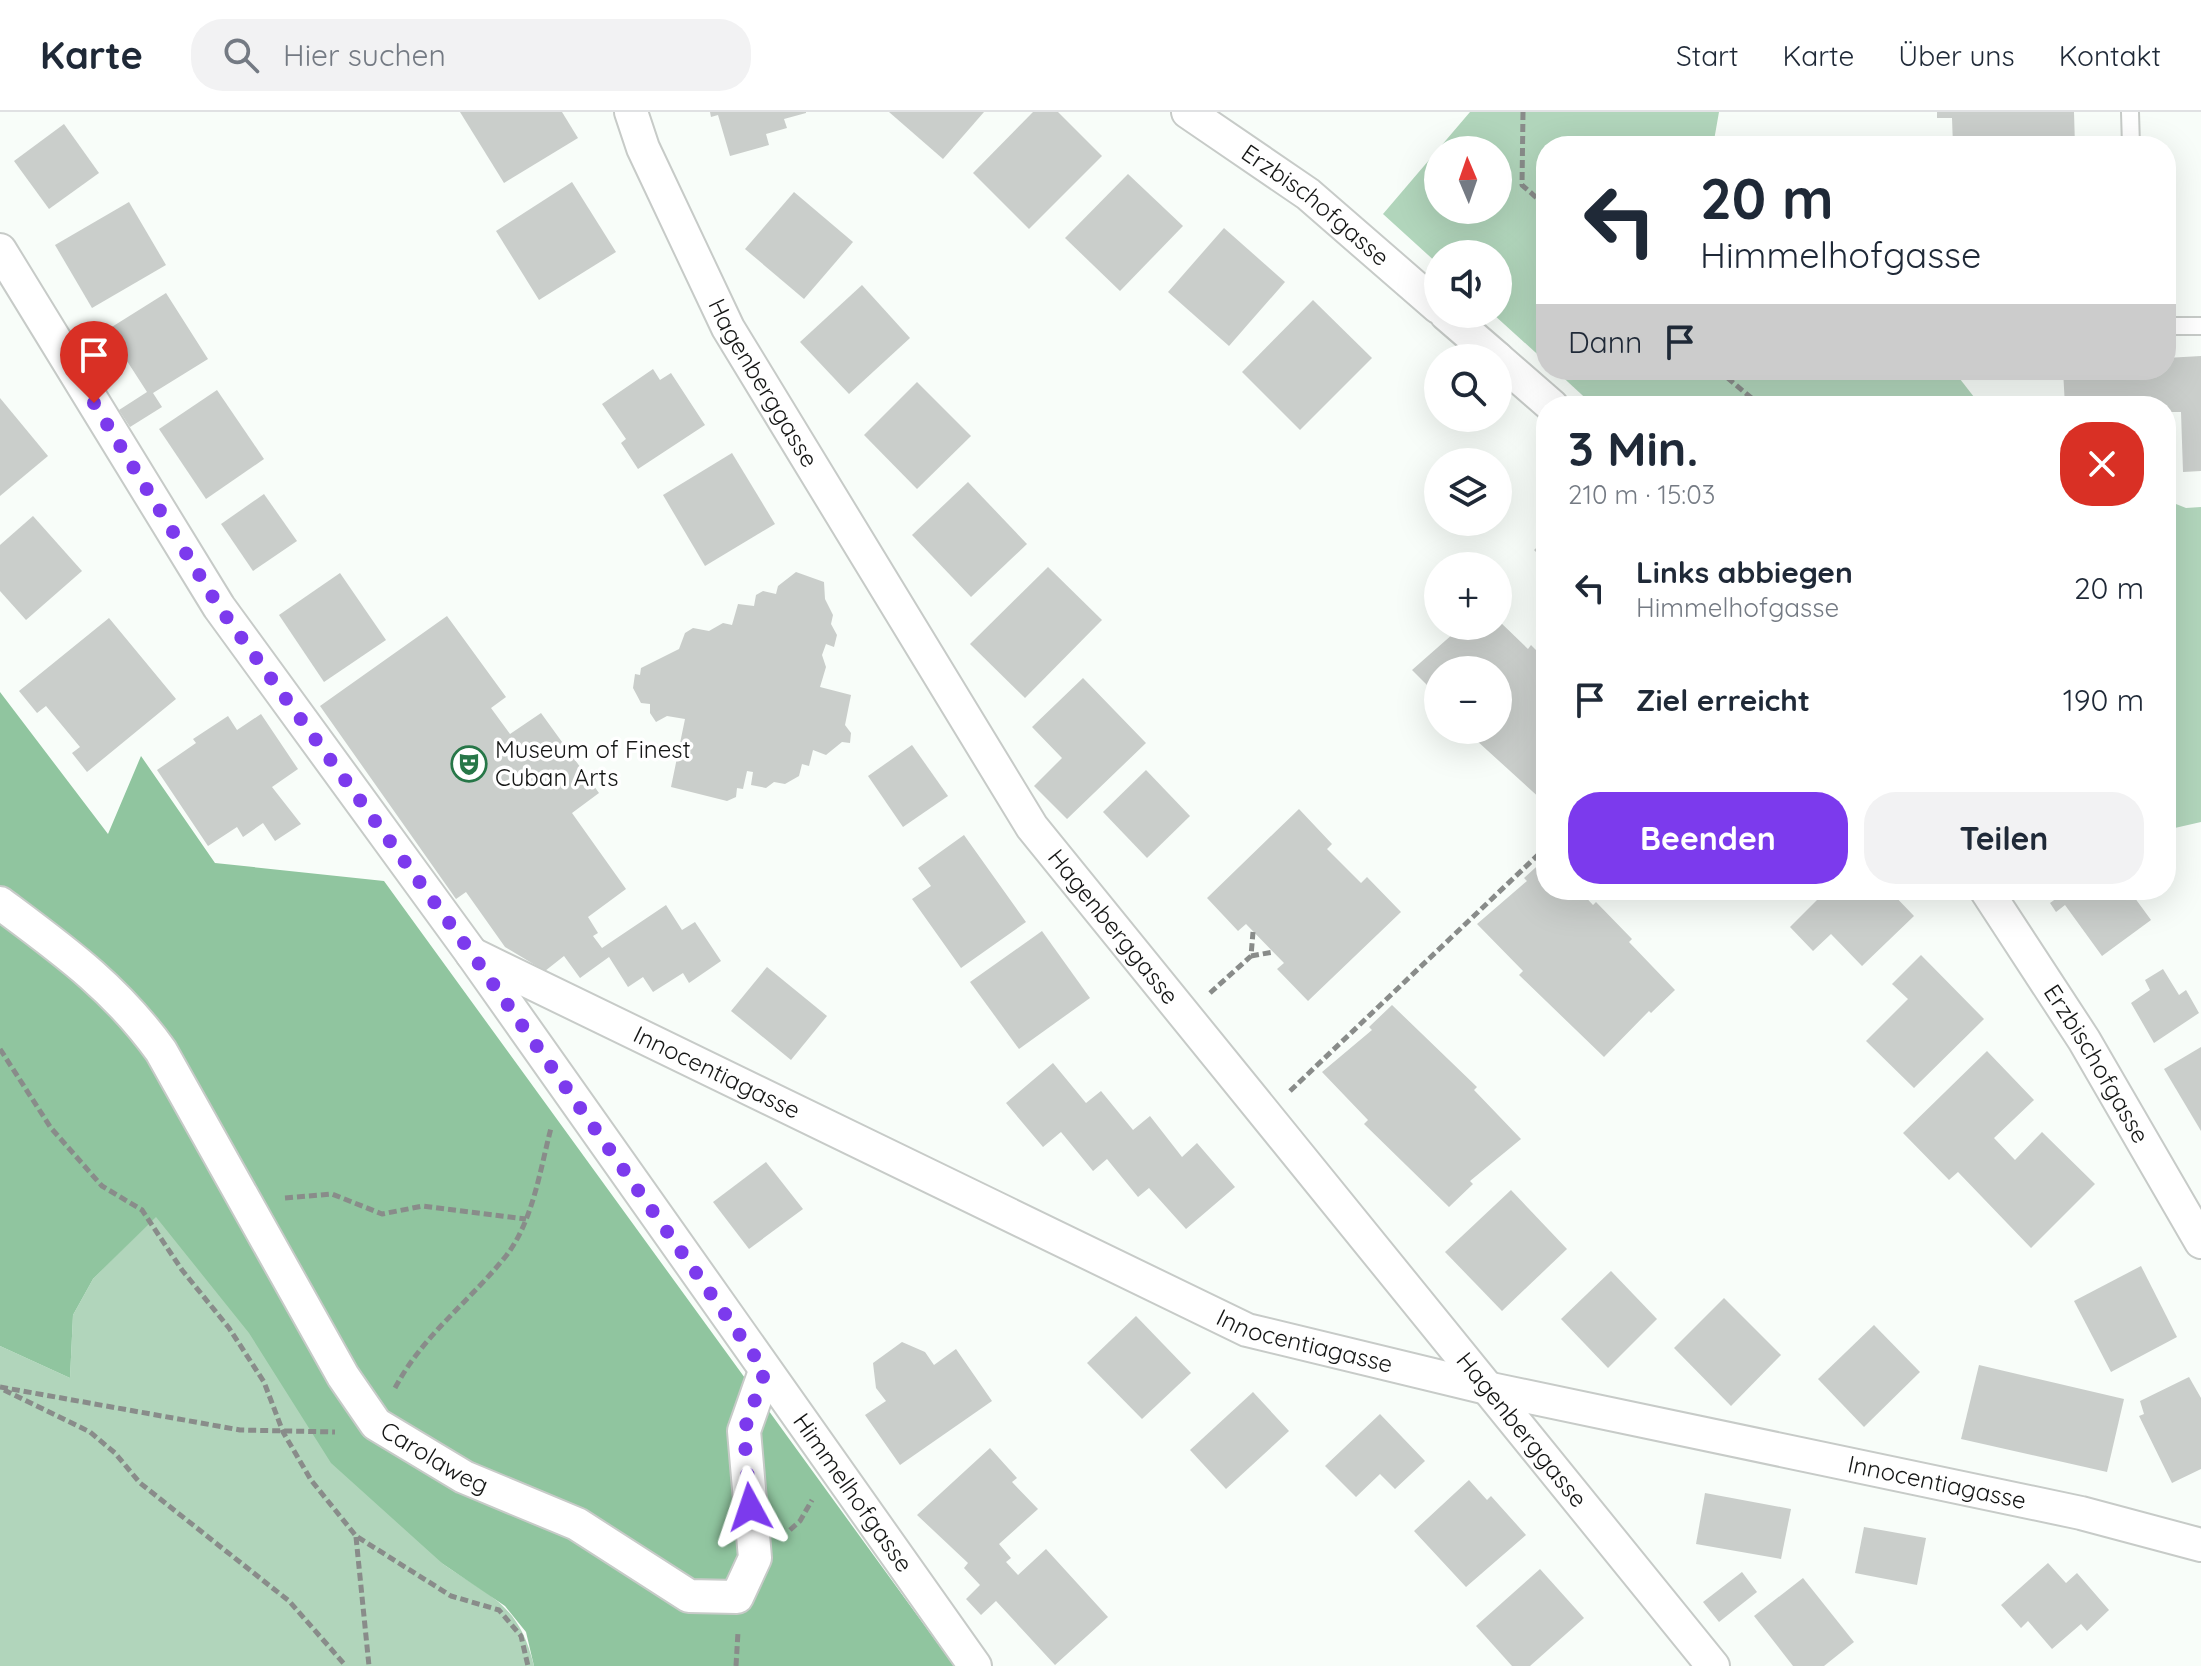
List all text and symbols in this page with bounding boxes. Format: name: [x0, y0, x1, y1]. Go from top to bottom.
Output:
search box: [191, 19, 751, 91]
text: Karte: [40, 31, 143, 79]
icon: search: [219, 33, 263, 77]
text: Hier suchen: [283, 36, 446, 74]
text: Start: [1676, 38, 1738, 73]
text: Karte: [1782, 38, 1854, 73]
text: Über uns: [1898, 38, 2015, 73]
text: Kontakt: [2059, 38, 2161, 73]
north arrow: [1424, 136, 1512, 224]
map controls: [1424, 136, 1512, 744]
street label: Erzbischofgasse: [1236, 137, 1396, 272]
text: 20 m: [1700, 163, 1834, 233]
icon: left: [1568, 168, 1672, 272]
text: Himmelhofgasse: [1700, 232, 1981, 277]
button: sound: [1424, 240, 1512, 328]
street label: Hagenberggasse: [702, 293, 825, 472]
icon: arrive: [1658, 320, 1702, 364]
pin: [60, 321, 128, 403]
text: Dann: [1568, 323, 1642, 361]
icon: arrive: [72, 333, 116, 377]
button: search: [1424, 344, 1512, 432]
text: 3 Min.: [1568, 418, 1698, 478]
button: close: [2060, 422, 2144, 506]
button: layers: [1424, 448, 1512, 536]
text: 210 m · 15:03: [1568, 478, 1715, 511]
button: +: [1424, 552, 1512, 640]
text: Links abbiegen: [1636, 553, 1853, 591]
icon: left: [1568, 566, 1612, 610]
text: 20 m: [2074, 569, 2144, 607]
text: Himmelhofgasse: [1636, 591, 1839, 624]
button: −: [1424, 656, 1512, 744]
icon: arrive: [1568, 678, 1612, 722]
text: Ziel erreicht: [1636, 681, 1810, 719]
text: 190 m: [2063, 681, 2144, 719]
place label: Museum of Finest Cuban Arts: [495, 734, 691, 792]
theatre icon: Museum of Finest Cuban Arts: [450, 745, 488, 783]
button: Beenden: [1568, 792, 1848, 884]
button: Teilen: [1864, 792, 2144, 884]
street label: Hagenberggasse: [1042, 843, 1186, 1010]
street label: Erzbischofgasse: [2038, 978, 2156, 1148]
street label: Innocentiagasse: [629, 1019, 805, 1125]
street label: Innocentiagasse: [1212, 1302, 1396, 1379]
street label: Hagenberggasse: [1450, 1346, 1594, 1513]
street label: Himmelhofgasse: [787, 1407, 920, 1578]
street label: Carolaweg: [375, 1414, 493, 1499]
street label: Innocentiagasse: [1845, 1448, 2029, 1515]
position arrow: [708, 1465, 792, 1549]

